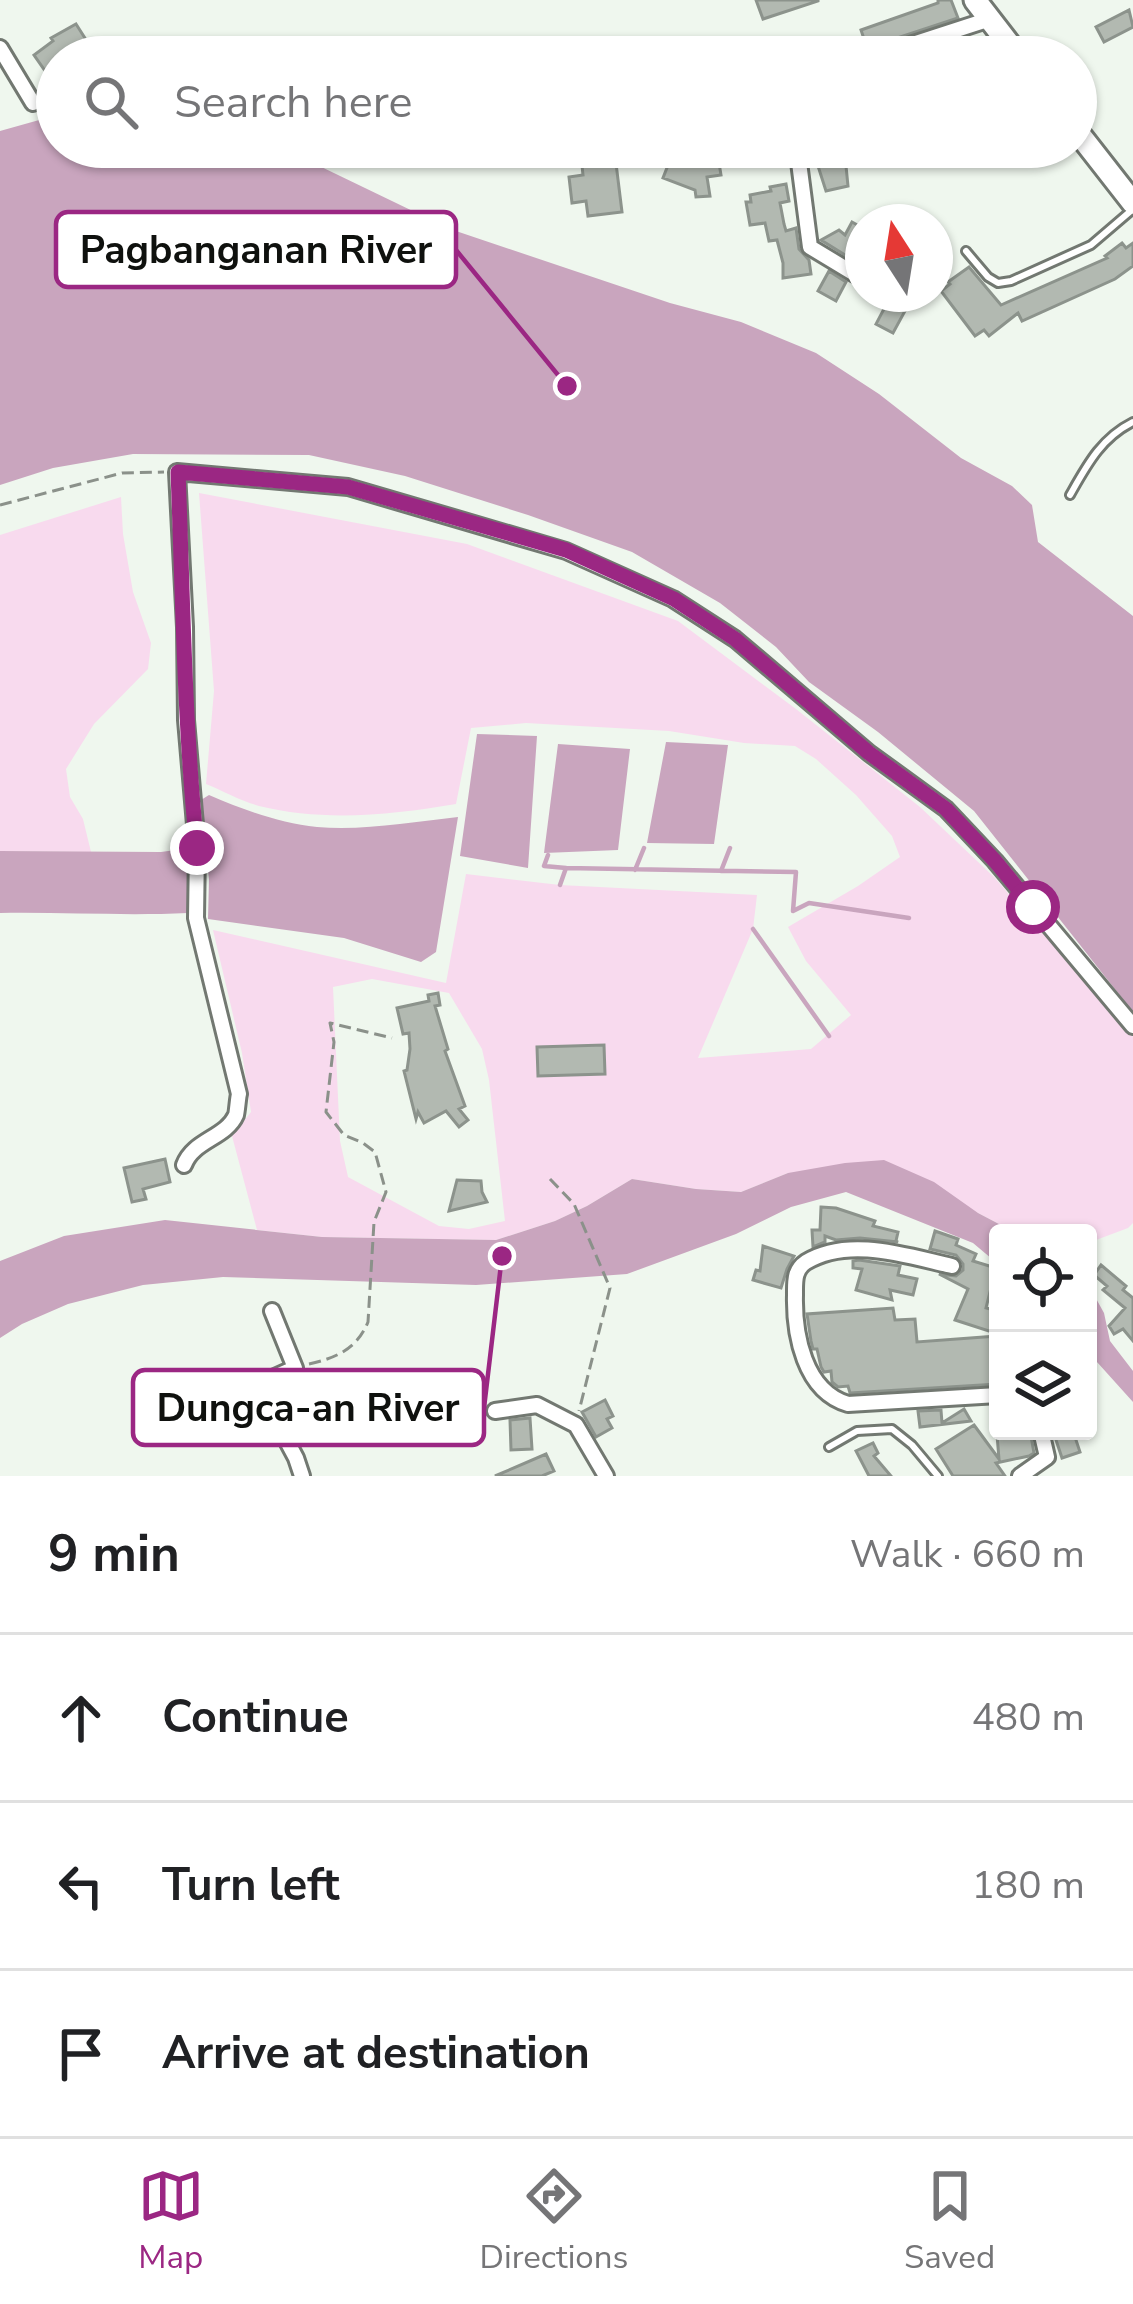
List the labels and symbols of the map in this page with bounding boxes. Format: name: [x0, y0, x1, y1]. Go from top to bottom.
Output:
north arrow: [845, 204, 953, 312]
callout: Pagbanganan River: [56, 212, 456, 287]
text: Pagbanganan River: [80, 224, 433, 277]
route end: [170, 821, 224, 875]
route start: [1006, 880, 1060, 934]
callout: Dungca-an River: [133, 1370, 484, 1445]
text: Dungca-an River: [156, 1382, 460, 1435]

